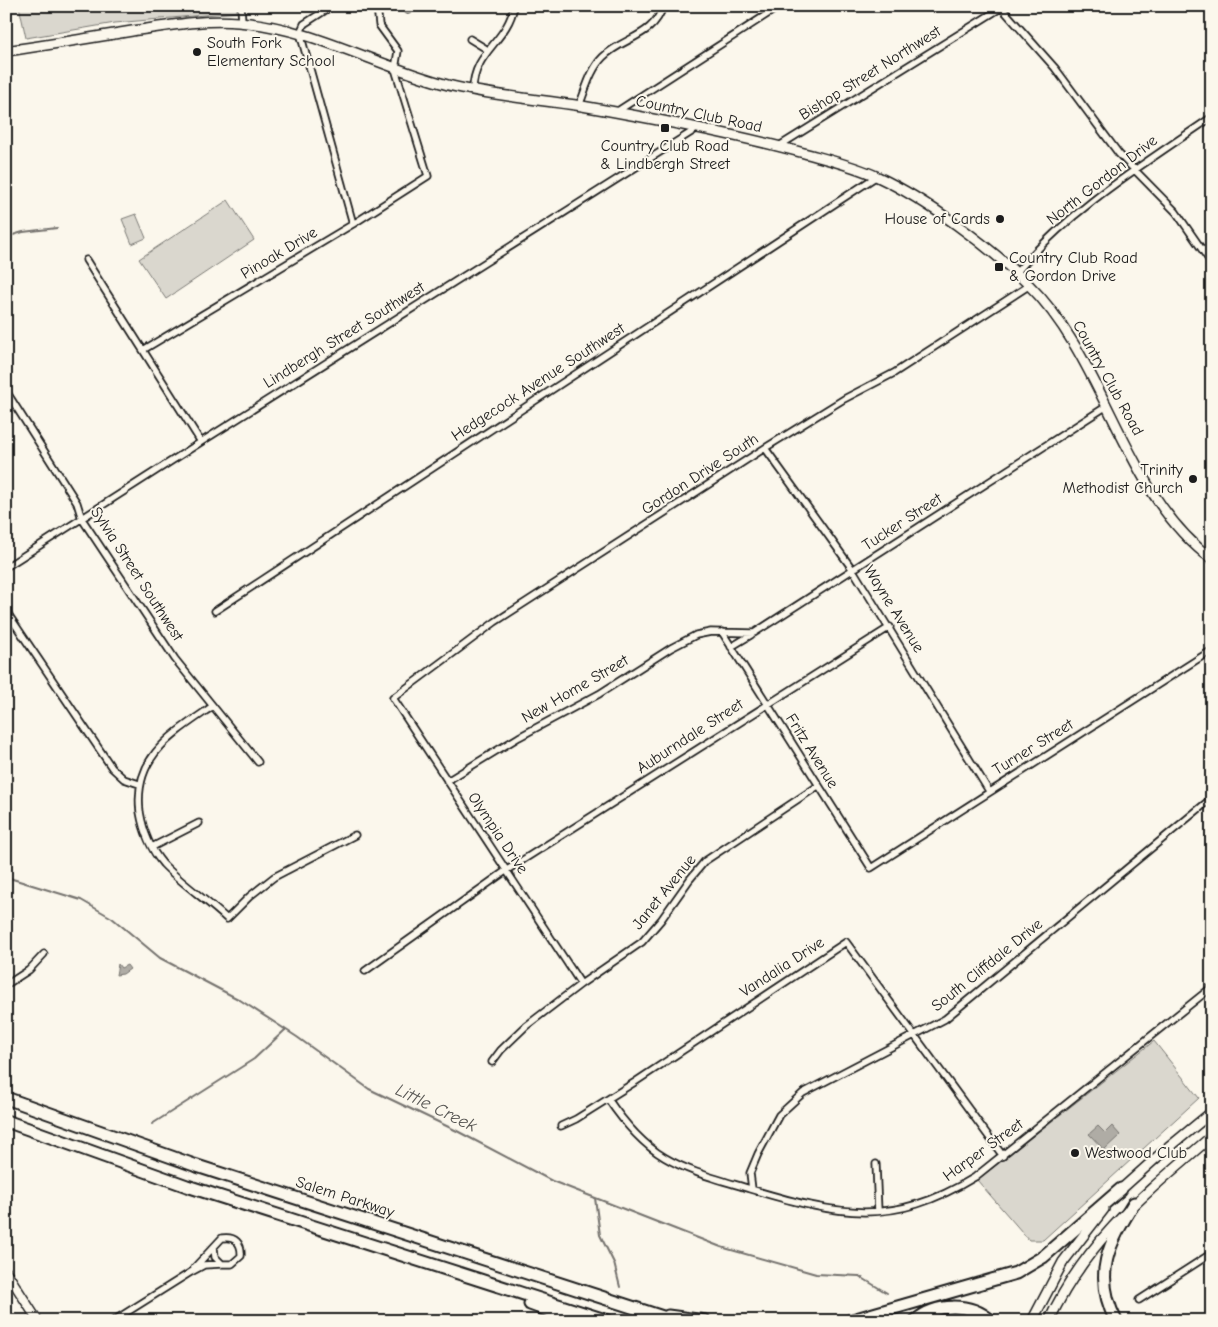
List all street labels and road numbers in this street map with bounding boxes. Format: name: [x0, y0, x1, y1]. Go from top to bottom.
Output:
street label: Bishop Street Northwest: [796, 22, 944, 124]
street label: Country Club Road: [634, 92, 764, 136]
street label: North Gordon Drive: [1043, 131, 1161, 229]
street label: Pinoak Drive: [238, 223, 320, 283]
street label: Lindbergh Street Southwest: [260, 278, 428, 392]
street label: Country Club Road: [1069, 317, 1147, 439]
street label: Hedgecock Avenue Southwest: [448, 319, 628, 445]
street label: Gordon Drive South: [638, 430, 762, 518]
street label: Tucker Street: [859, 489, 946, 554]
street label: Sylvia Street Southwest: [87, 504, 187, 645]
street label: Wayne Avenue: [860, 562, 928, 656]
street label: New Home Street: [518, 651, 632, 727]
street label: Auburndale Street: [633, 695, 747, 777]
street label: Fritz Avenue: [782, 710, 842, 792]
street label: Turner Street: [989, 715, 1077, 779]
street label: Olympia Drive: [464, 789, 532, 877]
street label: Janet Avenue: [628, 851, 700, 933]
street label: South Cliffdale Drive: [928, 915, 1046, 1015]
street label: Vandalia Drive: [737, 933, 827, 1001]
street label: Harper Street: [940, 1115, 1027, 1185]
street label: Salem Parkway: [293, 1173, 397, 1222]

